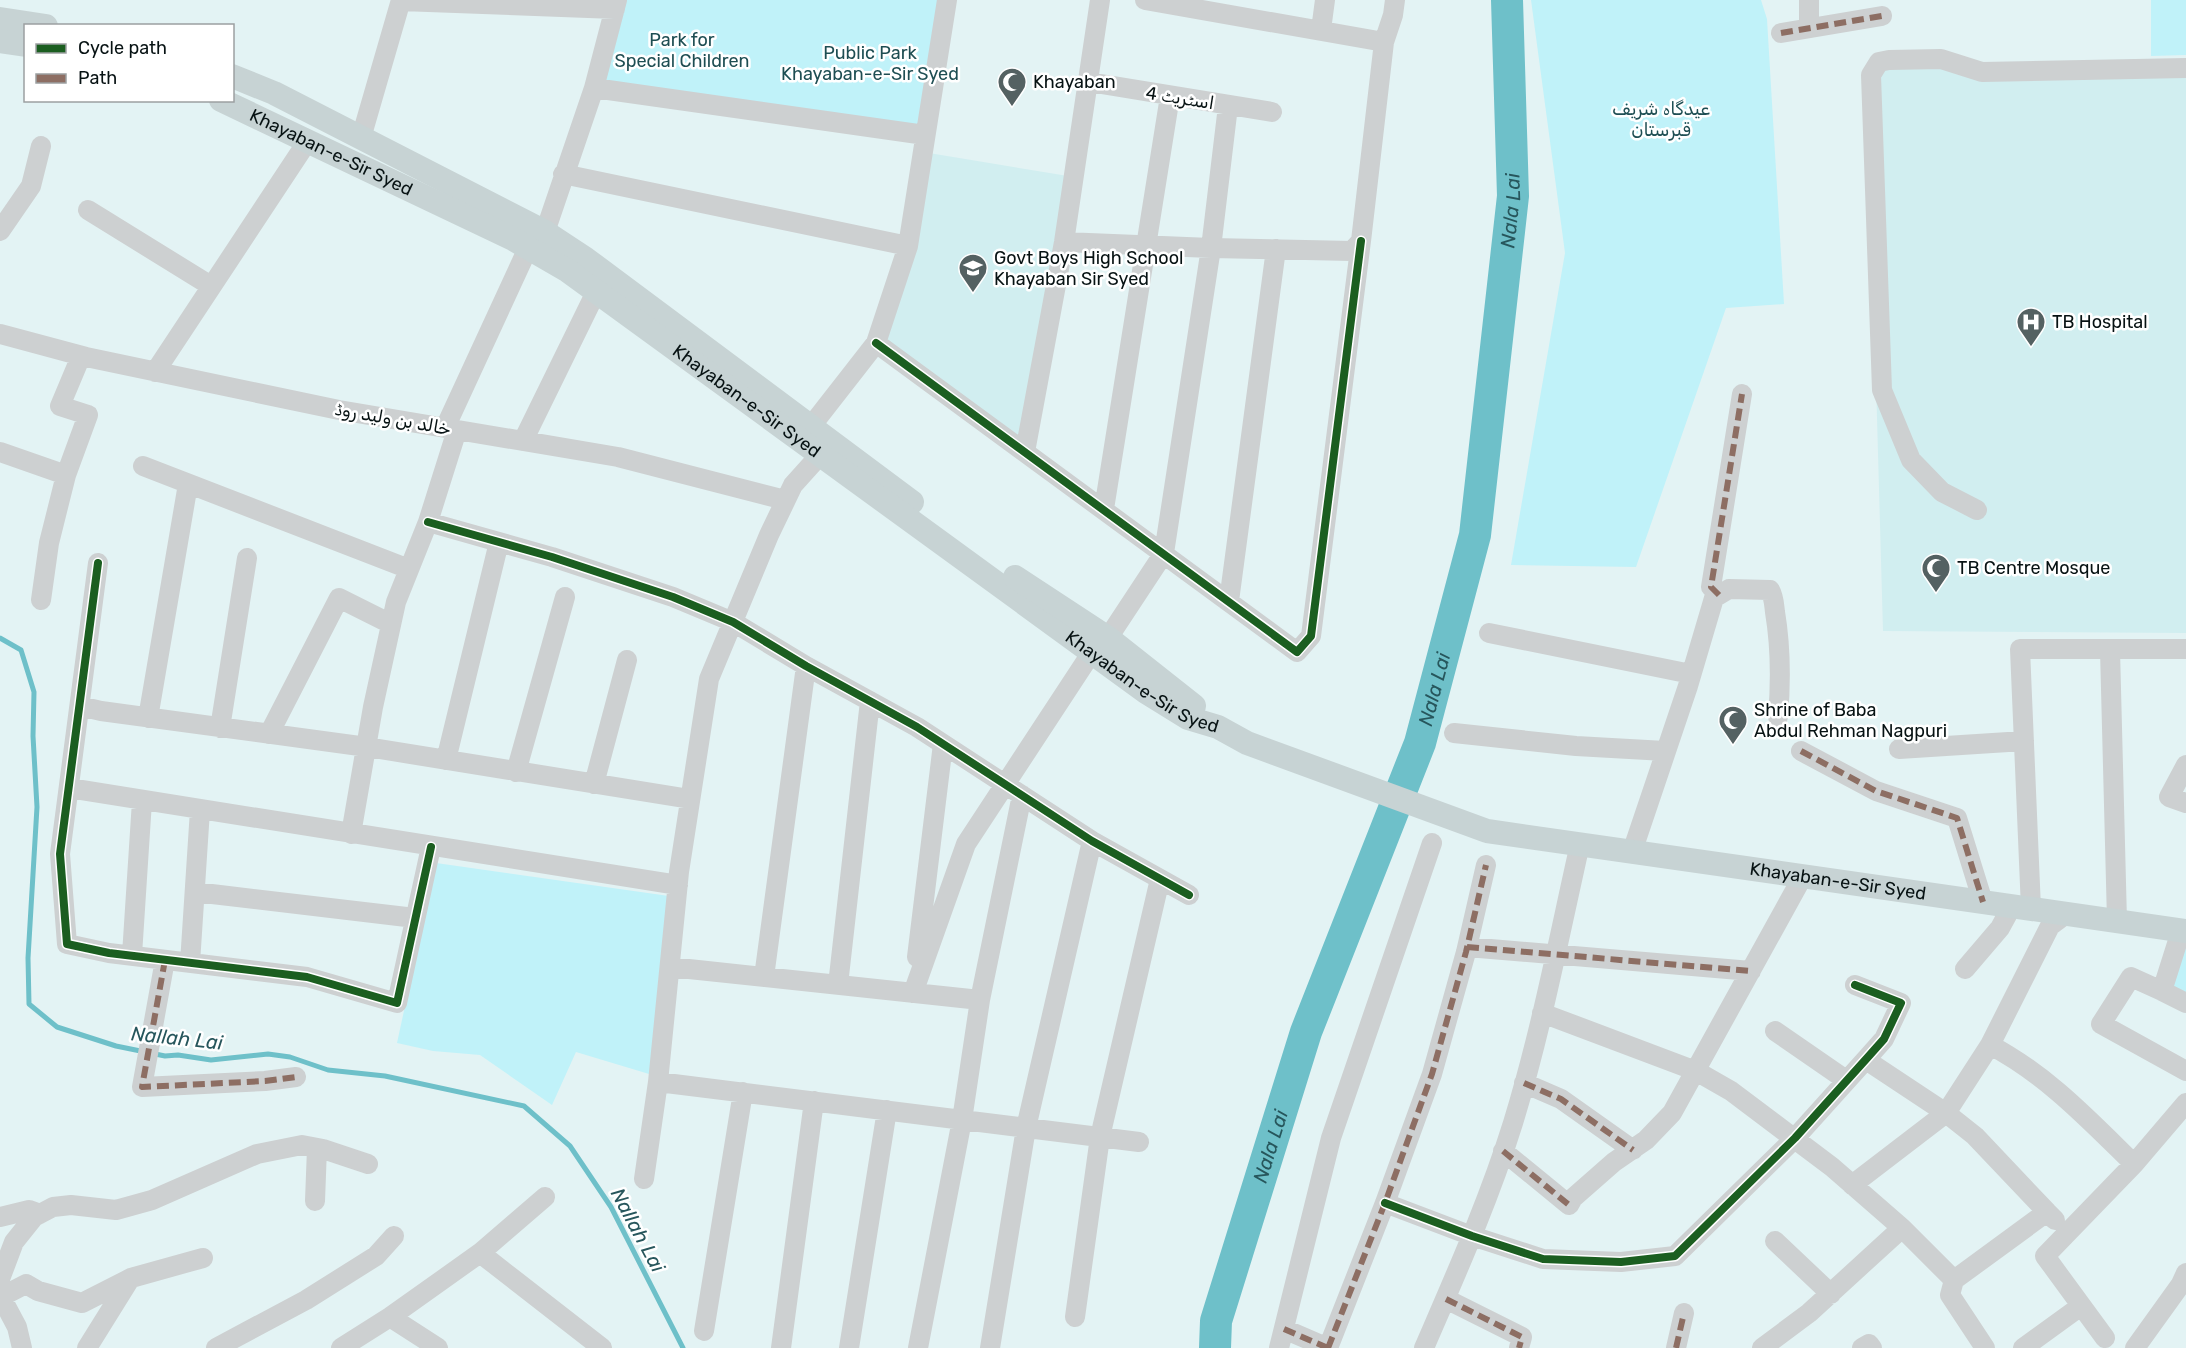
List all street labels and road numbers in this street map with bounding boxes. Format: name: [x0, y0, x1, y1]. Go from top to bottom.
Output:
street label: اسٹریٹ 4: [1144, 82, 1216, 114]
street label: Khayaban-e-Sir Syed: [246, 104, 416, 201]
street label: Khayaban-e-Sir Syed: [668, 340, 825, 462]
street label: خالد بن ولید روڈ: [333, 398, 453, 440]
street label: Khayaban-e-Sir Syed: [1061, 626, 1221, 738]
street label: Khayaban-e-Sir Syed: [1748, 858, 1927, 905]

